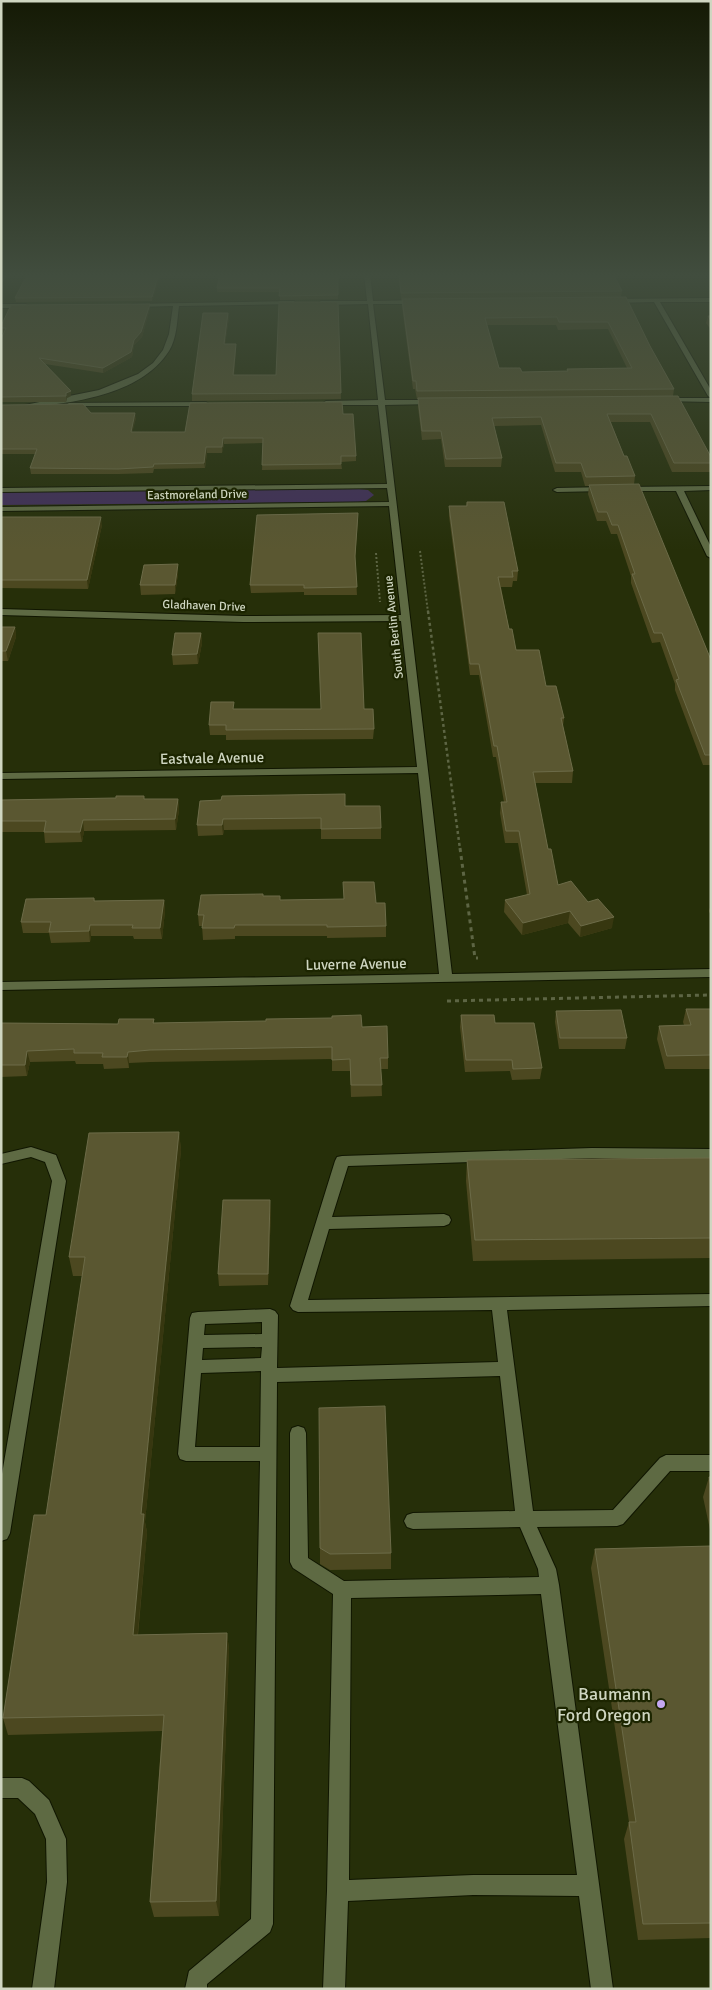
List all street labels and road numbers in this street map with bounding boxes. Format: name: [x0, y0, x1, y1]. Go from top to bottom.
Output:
street label: Eastmoreland Drive: [147, 487, 247, 503]
street label: South Berlin Avenue: [381, 575, 407, 679]
street label: Gladhaven Drive: [162, 597, 246, 615]
street label: Eastvale Avenue: [160, 748, 264, 768]
street label: Luverne Avenue: [305, 954, 407, 974]

